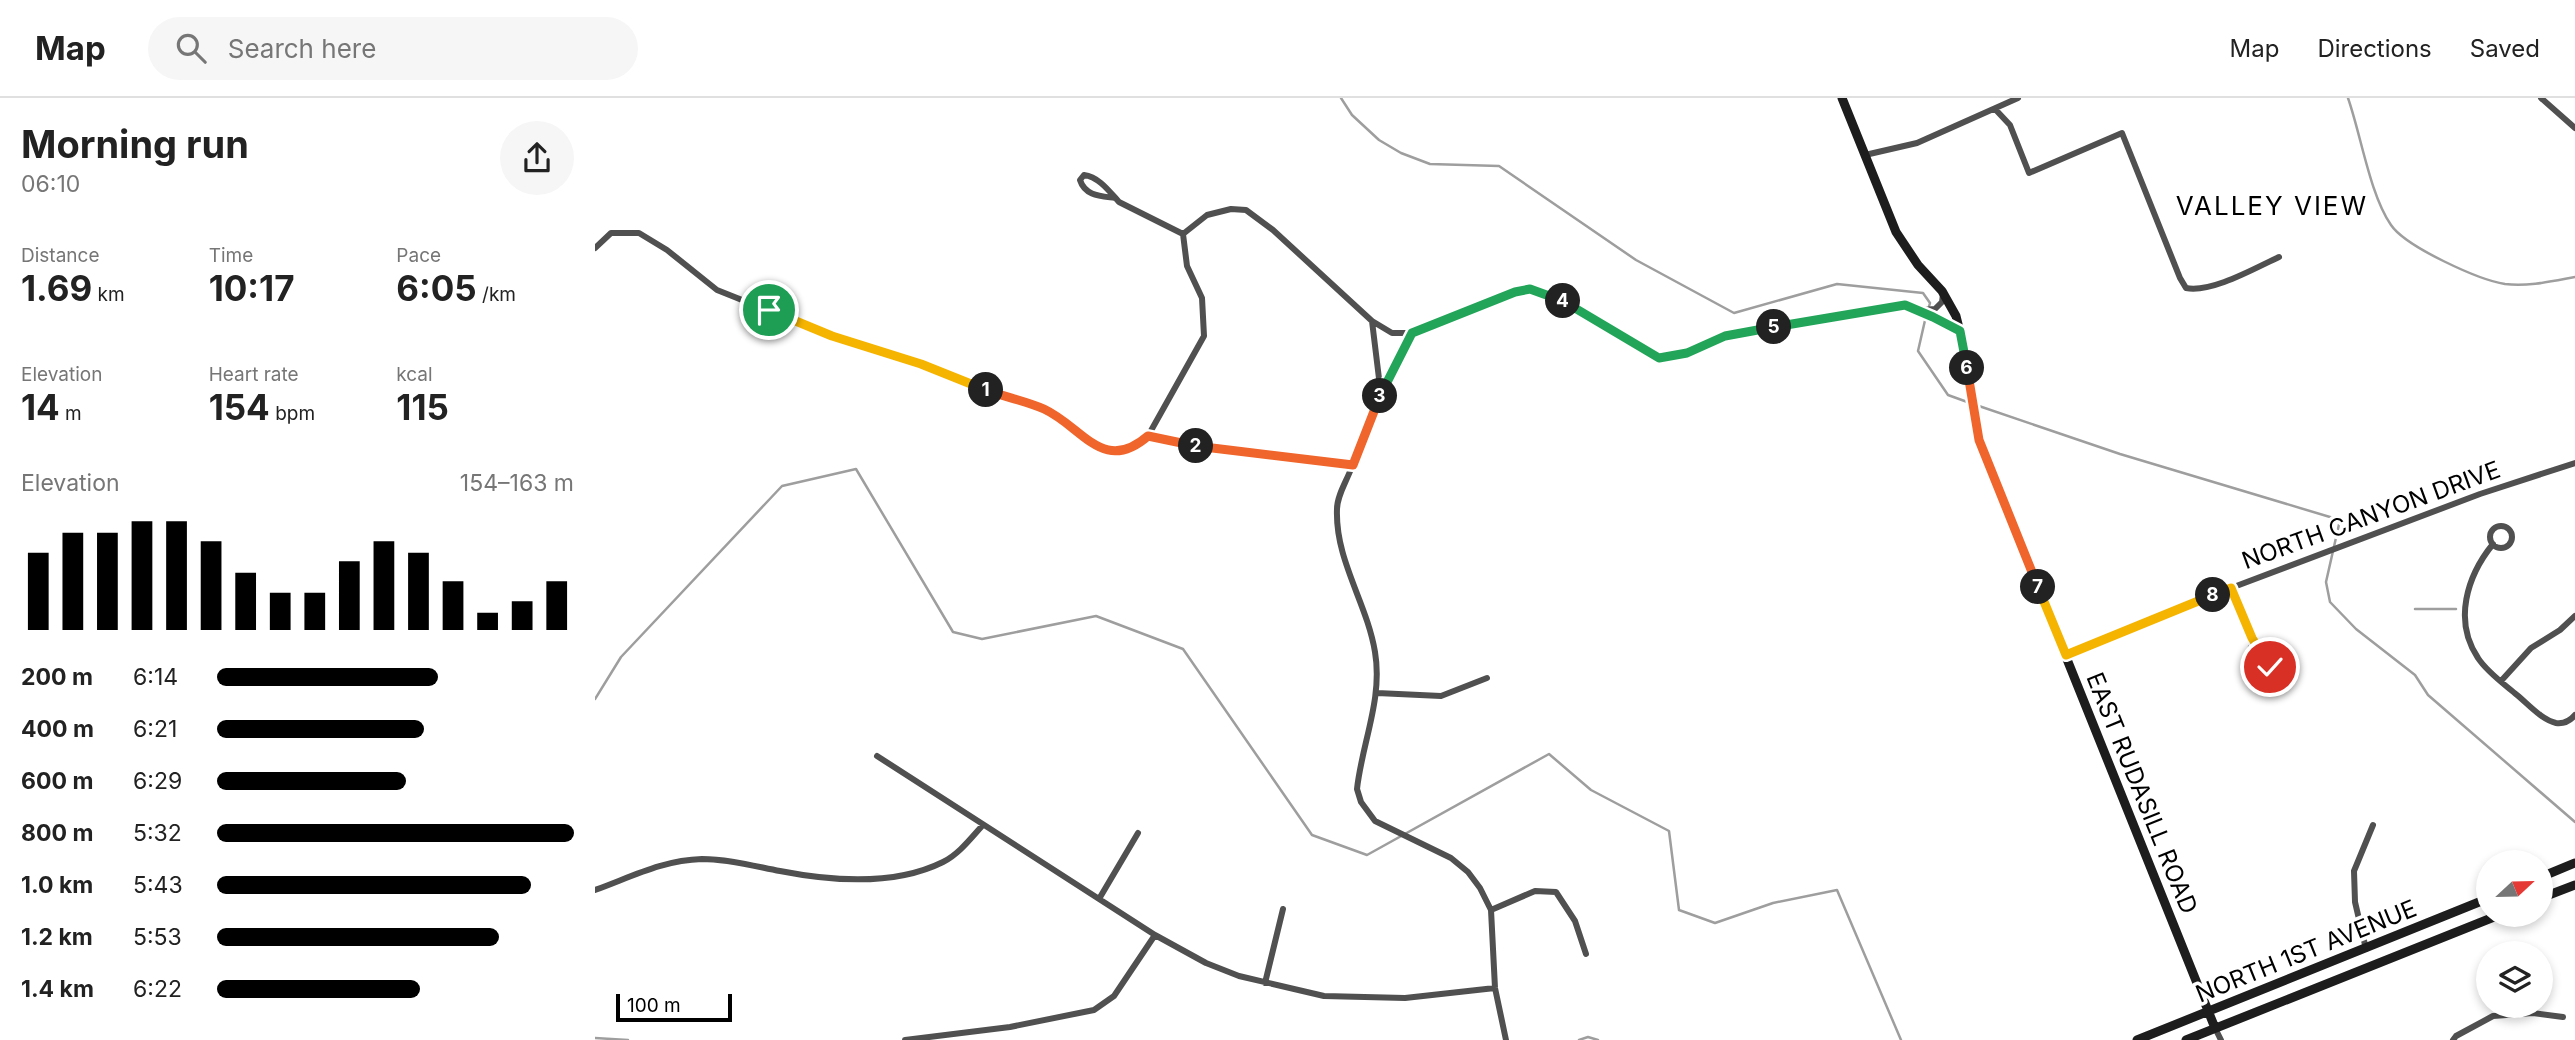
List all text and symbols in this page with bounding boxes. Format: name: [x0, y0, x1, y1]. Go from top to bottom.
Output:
search box: [148, 17, 638, 80]
text: Map: [35, 28, 106, 68]
icon: search: [172, 29, 210, 67]
text: Search here: [228, 33, 376, 64]
text: Map: [2230, 34, 2279, 63]
text: Directions: [2317, 34, 2432, 63]
text: Saved: [2470, 34, 2540, 63]
text: Morning run: [21, 121, 249, 167]
button: share: [500, 121, 574, 195]
text: 06:10: [21, 170, 80, 198]
district label: VALLEY VIEW: [2176, 190, 2368, 221]
text: Distance: [21, 244, 99, 267]
text: Time: [209, 244, 253, 267]
text: Pace: [396, 244, 441, 267]
text: 1.69: [21, 267, 92, 309]
text: 10:17: [209, 267, 294, 309]
text: 6:05: [396, 267, 477, 309]
pin: [739, 280, 799, 340]
text: km: [92, 283, 125, 306]
text: /km: [477, 283, 516, 306]
pin: 4: [1545, 284, 1581, 318]
text: 4: [1556, 289, 1569, 312]
icon: arrive: [750, 291, 788, 329]
pin: 5: [1757, 310, 1791, 344]
text: 5: [1767, 315, 1780, 338]
pin: 6: [1949, 350, 1985, 386]
text: 6: [1960, 356, 1973, 379]
text: Elevation: [21, 363, 102, 386]
text: Heart rate: [209, 363, 299, 386]
text: kcal: [396, 363, 433, 386]
pin: 1: [969, 372, 1003, 408]
text: 1: [981, 378, 990, 401]
pin: 3: [1363, 378, 1397, 414]
text: 3: [1373, 384, 1386, 407]
text: 14: [21, 386, 60, 428]
text: 154: [209, 386, 270, 428]
text: 115: [396, 386, 449, 428]
text: m: [60, 402, 82, 425]
text: bpm: [270, 402, 315, 425]
pin: 2: [1179, 428, 1213, 464]
text: 2: [1190, 434, 1201, 457]
street label: NORTH CANYON DRIVE: [2238, 455, 2504, 575]
text: Elevation: [21, 469, 120, 497]
text: 154–163 m: [460, 469, 574, 497]
pin: 7: [2021, 570, 2055, 604]
text: 7: [2032, 575, 2043, 598]
pin: 8: [2195, 578, 2231, 612]
text: 8: [2206, 583, 2219, 606]
pin: [2240, 637, 2300, 697]
icon: check: [2251, 648, 2289, 686]
text: 200 m: [21, 663, 93, 691]
text: 6:14: [133, 663, 178, 691]
street label: EAST RUDASILL ROAD: [2080, 668, 2204, 918]
text: 400 m: [21, 715, 94, 743]
text: 6:21: [133, 715, 177, 743]
text: 600 m: [21, 767, 93, 795]
text: 6:29: [133, 767, 182, 795]
text: 800 m: [21, 819, 93, 847]
text: 5:32: [133, 819, 182, 847]
north arrow: [2476, 850, 2553, 928]
map controls: [2476, 850, 2553, 1018]
text: 1.0 km: [21, 871, 93, 899]
text: 5:43: [133, 871, 183, 899]
street label: NORTH 1ST AVENUE: [2191, 893, 2421, 1009]
text: 1.2 km: [21, 923, 93, 951]
text: 5:53: [133, 923, 182, 951]
button: layers: [2476, 941, 2553, 1018]
text: 1.4 km: [21, 975, 94, 1003]
text: 6:22: [133, 975, 182, 1003]
scale bar: [616, 991, 731, 1023]
text: 100 m: [627, 994, 681, 1017]

